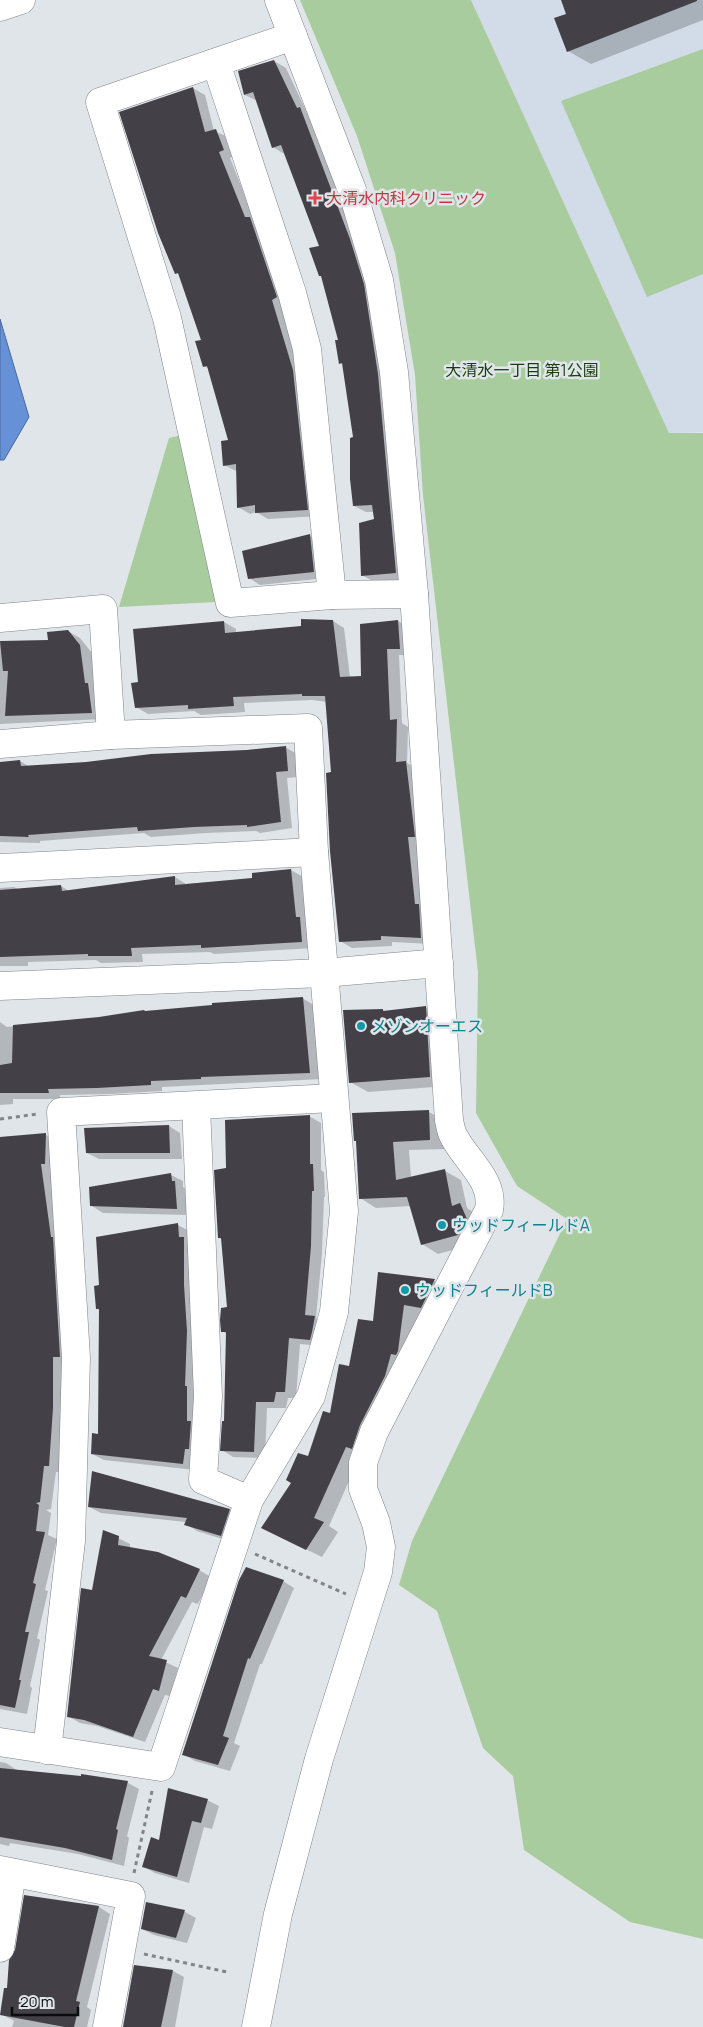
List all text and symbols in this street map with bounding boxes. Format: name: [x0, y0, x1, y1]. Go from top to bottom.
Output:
place label: 大清水内科クリニック: [326, 187, 486, 209]
marker: 大清水内科クリニック: [308, 191, 322, 205]
park label: 大清水一丁目 第1公園: [445, 359, 599, 381]
place label: メゾンオーエス: [371, 1015, 483, 1037]
marker: メゾンオーエス: [355, 1020, 367, 1032]
place label: ウッドフィールドA: [452, 1214, 590, 1236]
marker: ウッドフィールドA: [436, 1219, 448, 1231]
place label: ウッドフィールドB: [415, 1279, 553, 1301]
marker: ウッドフィールドB: [399, 1284, 411, 1296]
scale bar: [12, 1984, 79, 2016]
text: 20 m: [20, 1991, 53, 2012]

